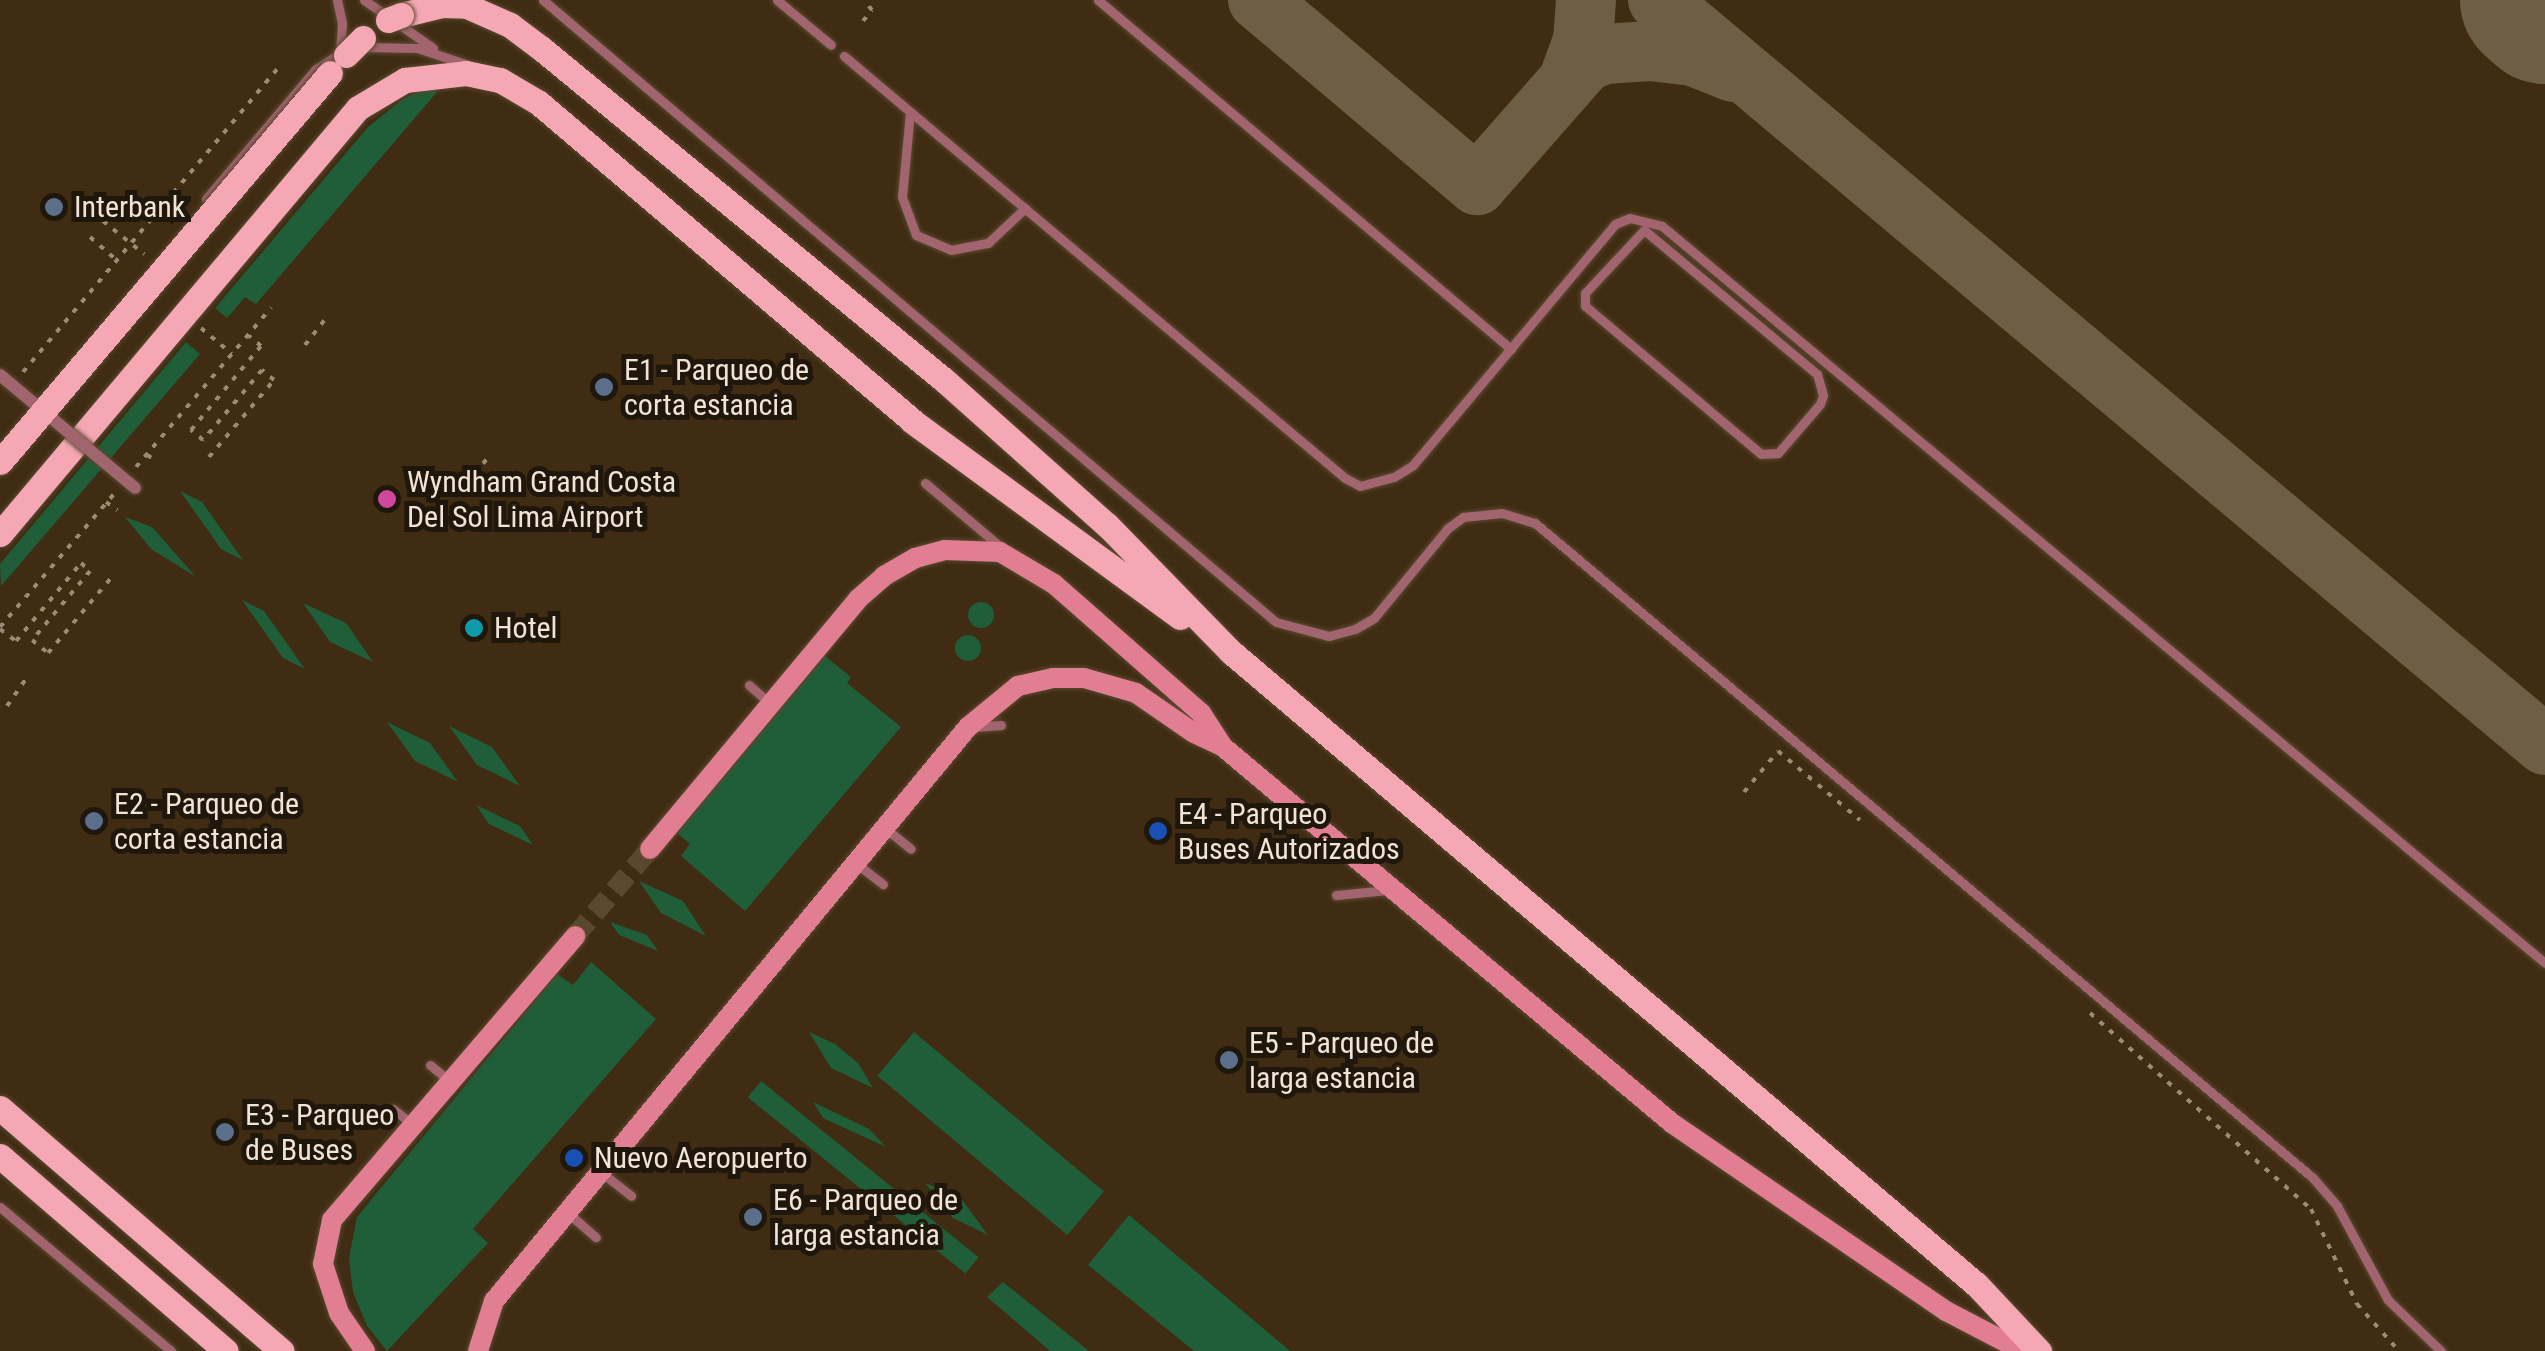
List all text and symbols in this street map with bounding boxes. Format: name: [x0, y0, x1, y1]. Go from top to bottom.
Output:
place label: Interbank: [74, 189, 185, 225]
marker: Interbank: [43, 196, 65, 218]
place label: E1 - Parqueo de corta estancia: [624, 352, 809, 422]
marker: E1 - Parqueo de corta estancia: [593, 376, 615, 398]
place label: Wyndham Grand Costa Del Sol Lima Airport: [407, 464, 676, 534]
marker: Wyndham Grand Costa Del Sol Lima Airport: [376, 488, 398, 510]
place label: Hotel: [494, 610, 557, 646]
marker: Hotel: [463, 617, 485, 639]
place label: E2 - Parqueo de corta estancia: [114, 786, 299, 856]
place label: E4 - Parqueo Buses Autorizados: [1178, 796, 1400, 866]
marker: E2 - Parqueo de corta estancia: [83, 810, 105, 832]
marker: E4 - Parqueo Buses Autorizados: [1147, 820, 1169, 842]
place label: E5 - Parqueo de larga estancia: [1249, 1025, 1434, 1096]
marker: E5 - Parqueo de larga estancia: [1218, 1049, 1240, 1071]
place label: E3 - Parqueo de Buses: [245, 1097, 394, 1168]
marker: E3 - Parqueo de Buses: [214, 1121, 236, 1143]
place label: Nuevo Aeropuerto: [594, 1140, 808, 1176]
marker: Nuevo Aeropuerto: [563, 1147, 585, 1169]
place label: E6 - Parqueo de larga estancia: [773, 1182, 958, 1252]
marker: E6 - Parqueo de larga estancia: [742, 1206, 764, 1228]

